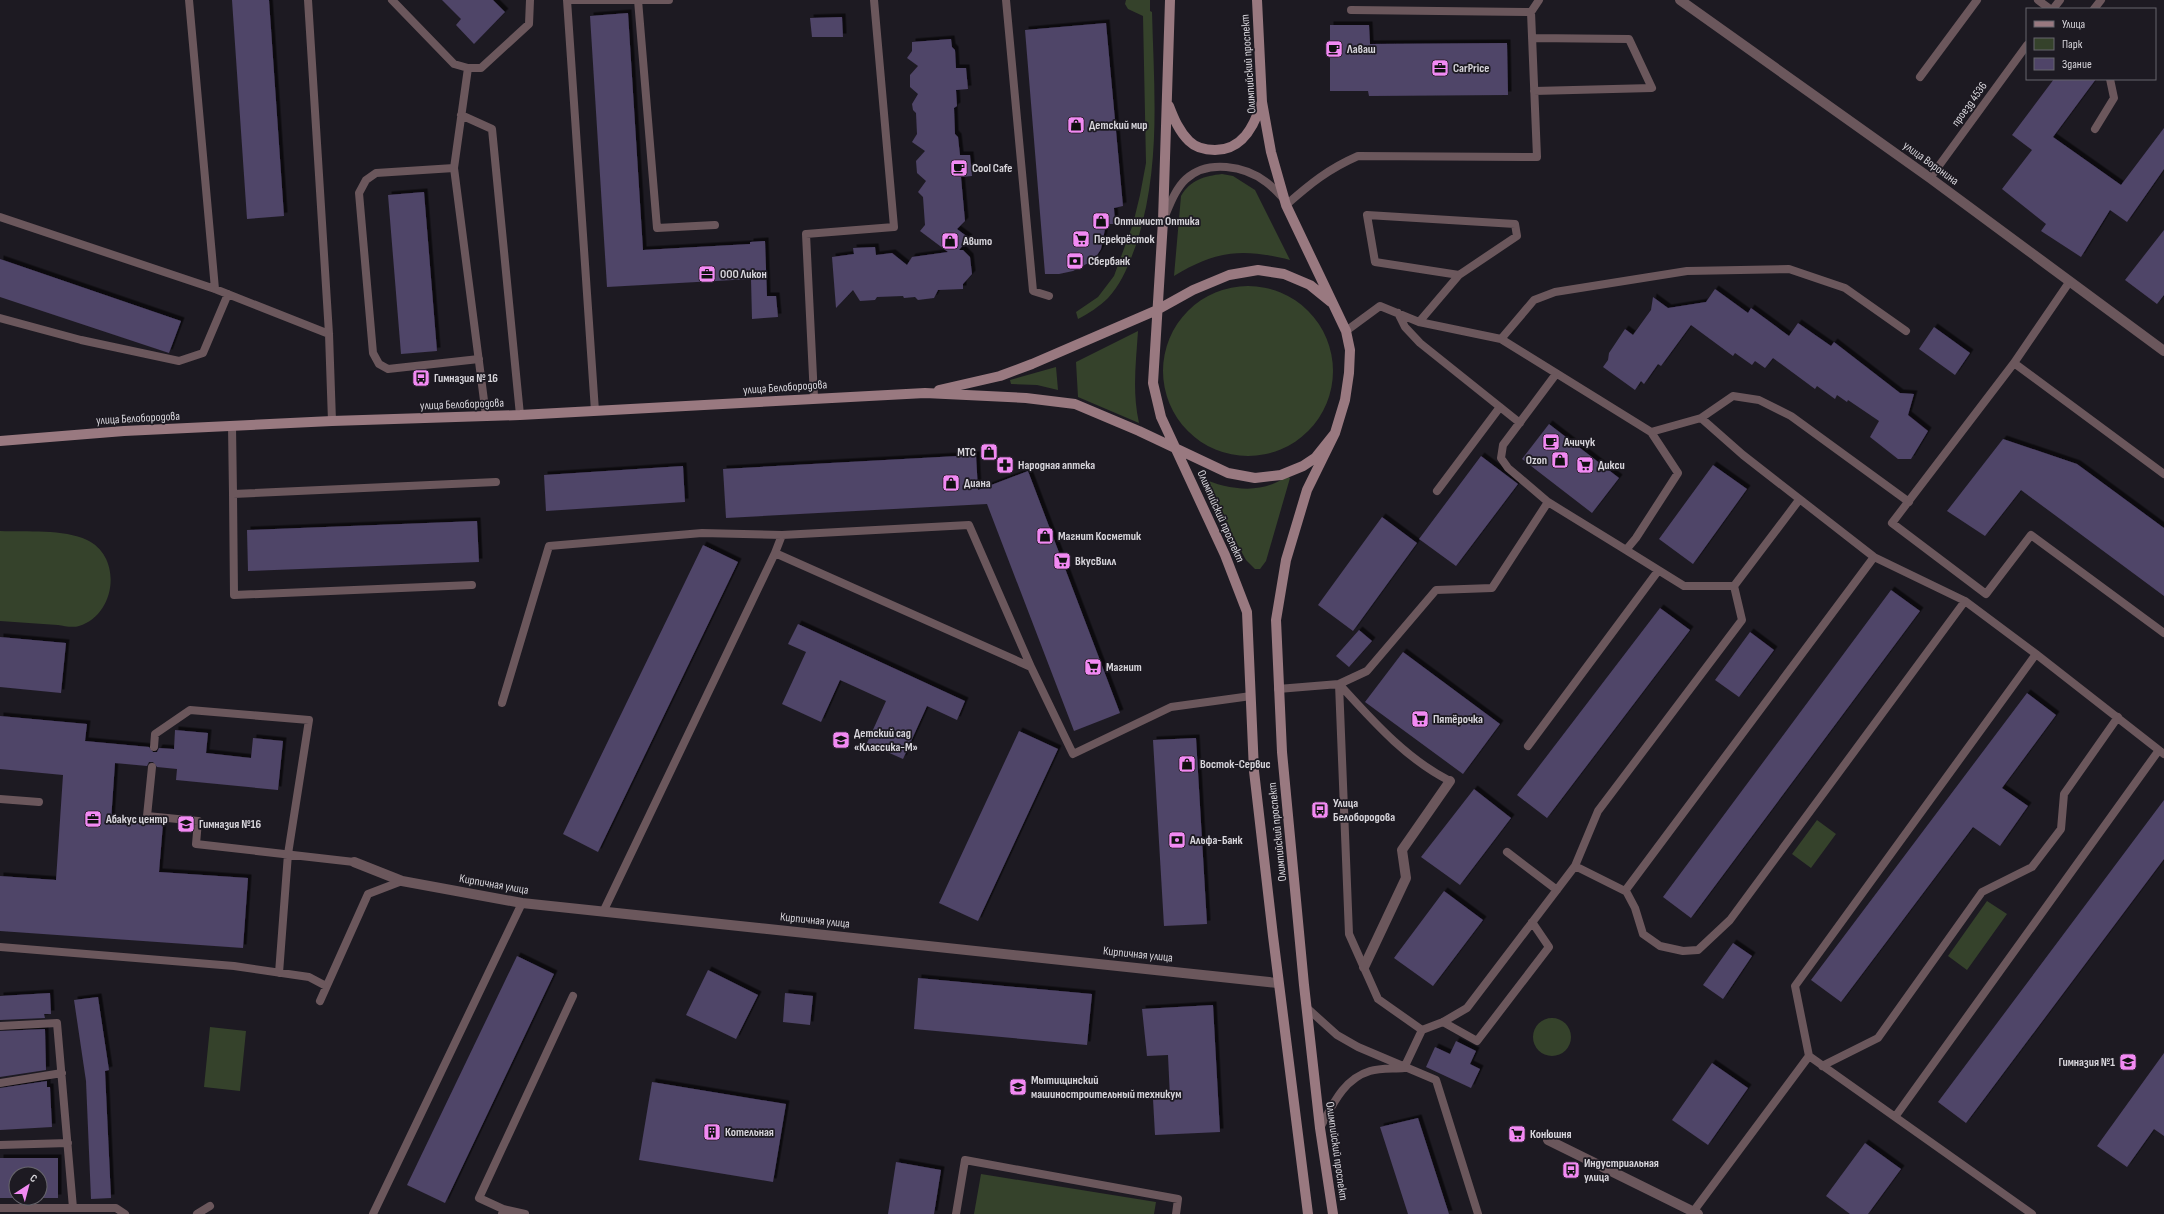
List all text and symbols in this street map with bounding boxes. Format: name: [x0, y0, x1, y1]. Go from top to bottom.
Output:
legend: [2026, 8, 2156, 80]
street label: Олимпийский проспект: [1238, 14, 1259, 114]
text: Улица: [2062, 17, 2086, 32]
text: Парк: [2062, 37, 2083, 52]
cafe icon: Лаваш: [1324, 39, 1344, 59]
place label: Лаваш: [1346, 42, 1376, 57]
text: Здание: [2062, 57, 2092, 72]
office icon: CarPrice: [1430, 58, 1450, 78]
place label: CarPrice: [1453, 61, 1489, 76]
street label: проезд 4536: [1948, 79, 1991, 129]
shop icon: Детский мир: [1066, 115, 1086, 135]
place label: Детский мир: [1089, 118, 1148, 133]
street label: улица Воронина: [1900, 138, 1962, 189]
cafe icon: Cool Cafe: [949, 158, 969, 178]
place label: Cool Cafe: [972, 161, 1012, 176]
shop icon: Оптимист Оптика: [1091, 211, 1111, 231]
place label: Оптимист Оптика: [1114, 214, 1200, 229]
supermarket icon: Перекрёсток: [1071, 229, 1091, 249]
shop icon: Авито: [940, 231, 960, 251]
place label: Перекрёсток: [1094, 232, 1155, 247]
place label: Авито: [962, 234, 992, 249]
bank icon: Сбербанк: [1065, 251, 1085, 271]
place label: Сбербанк: [1088, 254, 1131, 269]
office icon: ООО Ликон: [697, 264, 717, 284]
place label: ООО Ликон: [720, 267, 767, 282]
bus stop icon: Гимназия № 16: [411, 368, 431, 388]
place label: Гимназия № 16: [434, 371, 498, 386]
street label: улица Белобородова: [743, 377, 828, 398]
street label: улица Белобородова: [420, 396, 505, 413]
street label: улица Белобородова: [96, 409, 181, 428]
cafe icon: Ачичук: [1541, 432, 1561, 452]
place label: Ачичук: [1563, 435, 1596, 450]
shop icon: МТС: [979, 442, 999, 462]
place label: МТС: [957, 445, 976, 460]
shop icon: Ozon: [1550, 450, 1570, 470]
place label: Ozon: [1526, 453, 1547, 468]
pharmacy icon: Народная аптека: [995, 455, 1015, 475]
supermarket icon: Дикси: [1575, 455, 1595, 475]
place label: Народная аптека: [1018, 458, 1095, 473]
place label: Дикси: [1598, 458, 1625, 473]
street label: Олимпийский проспект: [1193, 468, 1248, 565]
shop icon: Диана: [941, 473, 961, 493]
place label: Диана: [964, 476, 991, 491]
shop icon: Магнит Косметик: [1035, 526, 1055, 546]
place label: Магнит Косметик: [1058, 529, 1142, 544]
supermarket icon: ВкусВилл: [1052, 551, 1072, 571]
place label: ВкусВилл: [1075, 554, 1116, 569]
supermarket icon: Магнит: [1083, 657, 1103, 677]
place label: Магнит: [1106, 660, 1142, 675]
supermarket icon: Пятёрочка: [1410, 709, 1430, 729]
place label: Пятёрочка: [1433, 712, 1483, 727]
place label: Детский сад «Классика-М»: [854, 726, 918, 755]
school or university icon: Детский сад «Классика-М»: [831, 730, 851, 750]
shop icon: Восток-Сервис: [1177, 754, 1197, 774]
place label: Восток-Сервис: [1200, 757, 1271, 772]
street label: Олимпийский проспект: [1265, 781, 1290, 882]
place label: Улица Белобородова: [1333, 796, 1395, 825]
bus stop icon: Улица Белобородова: [1310, 800, 1330, 820]
office icon: Абакус центр: [83, 809, 103, 829]
place label: Абакус центр: [105, 812, 168, 827]
school or university icon: Гимназия №16: [176, 814, 196, 834]
place label: Гимназия №16: [199, 817, 261, 832]
bank icon: Альфа-Банк: [1167, 830, 1187, 850]
place label: Альфа-Банк: [1189, 833, 1244, 848]
street label: Кирпичная улица: [458, 871, 530, 898]
street label: Кирпичная улица: [779, 909, 851, 932]
street label: Кирпичная улица: [1102, 943, 1174, 966]
school or university icon: Гимназия №1: [2118, 1052, 2138, 1072]
place label: Гимназия №1: [2059, 1055, 2115, 1070]
place label: Мытищинский машиностроительный техникум: [1031, 1073, 1181, 1102]
school or university icon: Мытищинский машиностроительный техникум: [1008, 1077, 1028, 1097]
street label: Олимпийский проспект: [1322, 1101, 1351, 1202]
building icon: Котельная: [702, 1122, 722, 1142]
supermarket icon: Конюшня: [1507, 1124, 1527, 1144]
place label: Котельная: [725, 1125, 774, 1140]
place label: Конюшня: [1530, 1127, 1572, 1142]
place label: Индустриальная улица: [1584, 1156, 1659, 1185]
bus stop icon: Индустриальная улица: [1561, 1160, 1581, 1180]
north arrow: [8, 1166, 48, 1206]
text: С: [27, 1171, 40, 1185]

